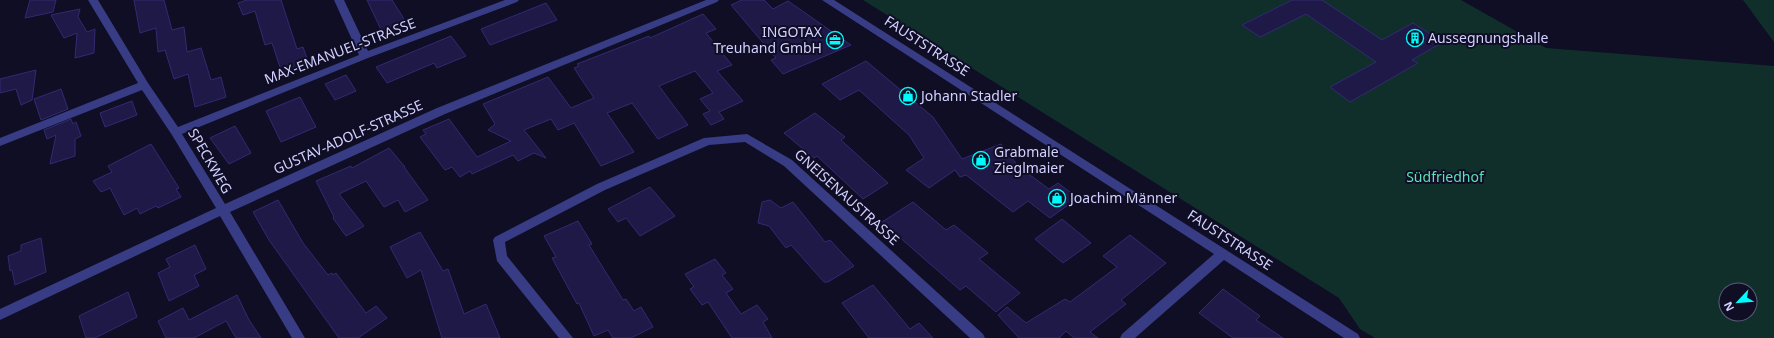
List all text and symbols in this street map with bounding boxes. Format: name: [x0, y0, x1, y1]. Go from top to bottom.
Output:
street label: FAUSTSTRASSE: [881, 11, 974, 80]
street label: MAX-EMANUEL-STRASSE: [261, 13, 418, 88]
place label: INGOTAX Treuhand GmbH: [713, 22, 823, 57]
building icon: Aussegnungshalle: [1405, 28, 1425, 48]
place label: Aussegnungshalle: [1428, 28, 1549, 47]
office icon: INGOTAX Treuhand GmbH: [825, 30, 845, 50]
shop icon: Johann Stadler: [898, 86, 918, 106]
place label: Johann Stadler: [919, 86, 1017, 105]
street label: GUSTAV-ADOLF-STRASSE: [270, 95, 426, 178]
street label: SPECKWEG: [184, 125, 237, 197]
place label: Grabmale Zieglmaier: [994, 142, 1064, 177]
street label: GNEISENAUSTRASSE: [791, 144, 904, 249]
shop icon: Grabmale Zieglmaier: [971, 150, 991, 170]
park label: Südfriedhof: [1406, 167, 1485, 186]
shop icon: Joachim Männer: [1047, 188, 1067, 208]
place label: Joachim Männer: [1068, 188, 1178, 207]
street label: FAUSTSTRASSE: [1184, 205, 1277, 274]
north arrow: [1718, 282, 1758, 322]
text: N: [1720, 299, 1737, 314]

